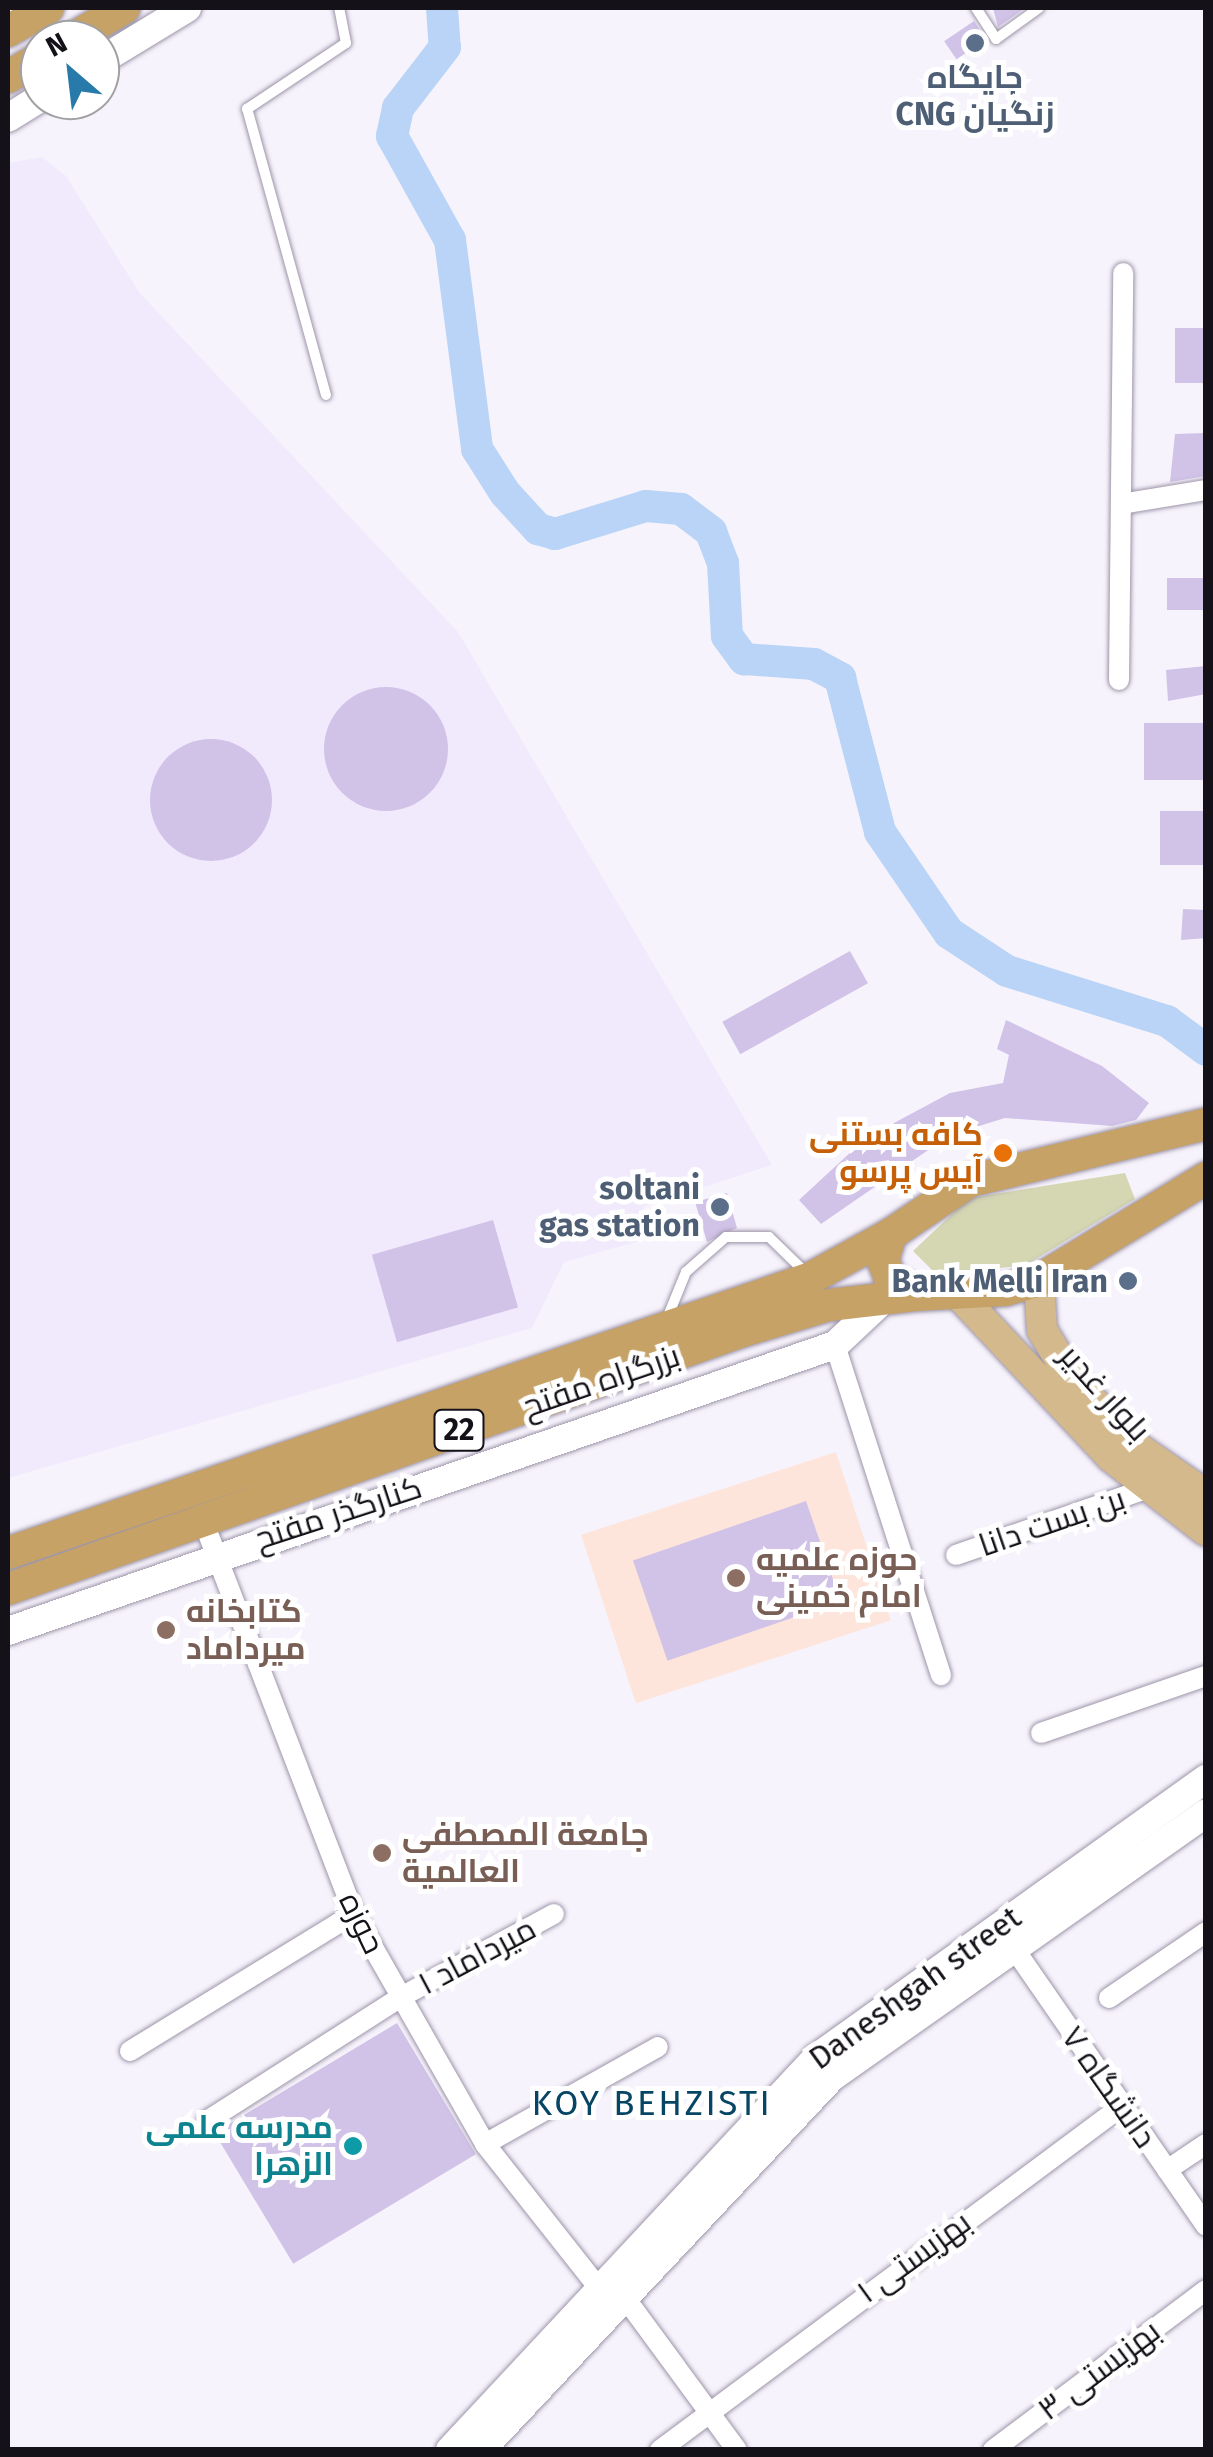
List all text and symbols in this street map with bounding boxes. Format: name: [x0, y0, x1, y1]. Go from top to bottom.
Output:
north arrow: [20, 20, 120, 120]
text: N: [41, 26, 73, 64]
marker: جایگاه CNG زنگیان: [964, 32, 986, 54]
place label: جایگاه CNG زنگیان: [895, 59, 1055, 134]
place label: کافه بستنی آیس پرسو: [809, 1116, 983, 1191]
marker: کافه بستنی آیس پرسو: [992, 1142, 1014, 1164]
place label: soltani gas station: [539, 1170, 700, 1245]
marker: soltani gas station: [709, 1196, 731, 1218]
place label: Bank Melli Iran: [891, 1262, 1108, 1300]
marker: Bank Melli Iran: [1117, 1270, 1139, 1292]
street label: بزرگراه مفتح: [517, 1336, 685, 1426]
street label: بلوار غدیر: [1052, 1337, 1158, 1449]
road number: 22: [432, 1405, 486, 1455]
street label: کنارگذر مفتح: [250, 1468, 426, 1558]
street label: بن بست دانا: [974, 1479, 1130, 1565]
place label: حوزه علمیه امام خمینی: [756, 1541, 922, 1616]
marker: حوزه علمیه امام خمینی: [725, 1567, 747, 1589]
place label: کتابخانه میرداماد: [186, 1593, 306, 1668]
marker: کتابخانه میرداماد: [155, 1619, 177, 1641]
place label: جامعة المصطفی العالمیة: [402, 1816, 649, 1891]
marker: جامعة المصطفی العالمیة: [371, 1842, 393, 1864]
street label: حوزه: [331, 1886, 393, 1960]
street label: Daneshgah street: [802, 1898, 1028, 2078]
street label: ۱ میرداماد: [412, 1909, 542, 2003]
street label: ۷ دانشگاه: [1053, 2019, 1165, 2155]
district label: KOY BEHZISTI: [532, 2082, 772, 2124]
place label: مدرسه علمی الزهرا: [145, 2109, 333, 2184]
marker: مدرسه علمی الزهرا: [342, 2135, 364, 2157]
street label: ۱ بهزیستی: [850, 2203, 978, 2311]
street label: ۳ بهزیستی: [1030, 2312, 1168, 2428]

